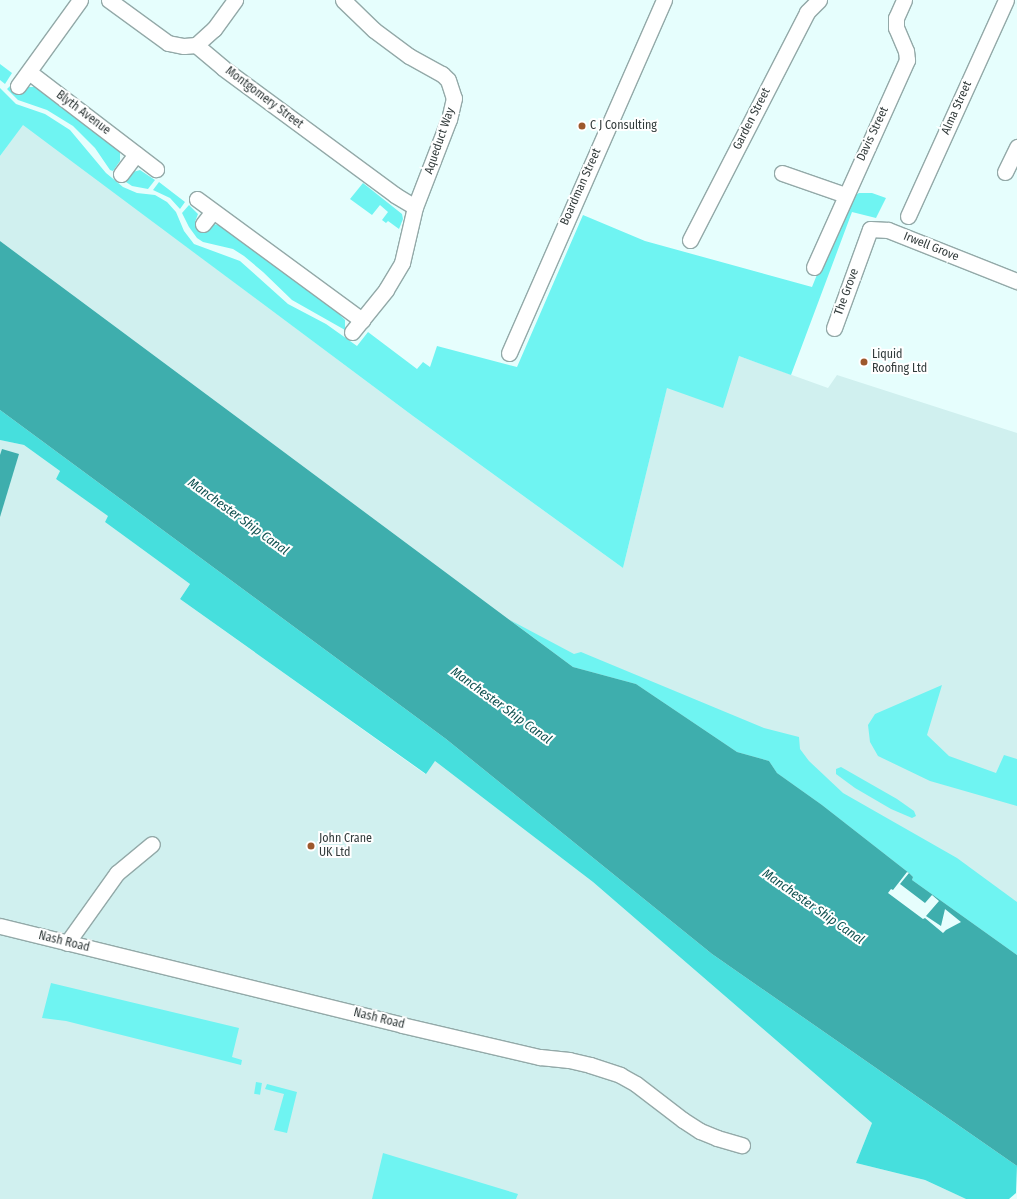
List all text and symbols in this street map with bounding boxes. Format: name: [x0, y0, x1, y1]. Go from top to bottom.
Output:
street label: Montgomery Street: [222, 64, 306, 132]
street label: Alma Street: [939, 79, 975, 137]
street label: Garden Street: [730, 86, 774, 152]
street label: Blyth Avenue: [53, 88, 113, 138]
street label: Davis Street: [854, 105, 892, 163]
street label: Aqueduct Way: [422, 106, 458, 176]
place label: C J Consulting: [590, 119, 657, 133]
marker: C J Consulting: [577, 121, 587, 131]
street label: Boardman Street: [558, 146, 604, 228]
street label: Irwell Grove: [901, 229, 961, 265]
street label: The Grove: [832, 267, 862, 317]
place label: Liquid Roofing Ltd: [872, 348, 927, 376]
marker: Liquid Roofing Ltd: [859, 357, 869, 367]
water label: Manchester Ship Canal: [185, 475, 291, 559]
water label: Manchester Ship Canal: [448, 664, 554, 748]
place label: John Crane UK Ltd: [319, 832, 372, 860]
marker: John Crane UK Ltd: [306, 841, 316, 851]
water label: Manchester Ship Canal: [759, 866, 867, 948]
street label: Nash Road: [37, 929, 91, 955]
street label: Nash Road: [352, 1006, 406, 1032]

